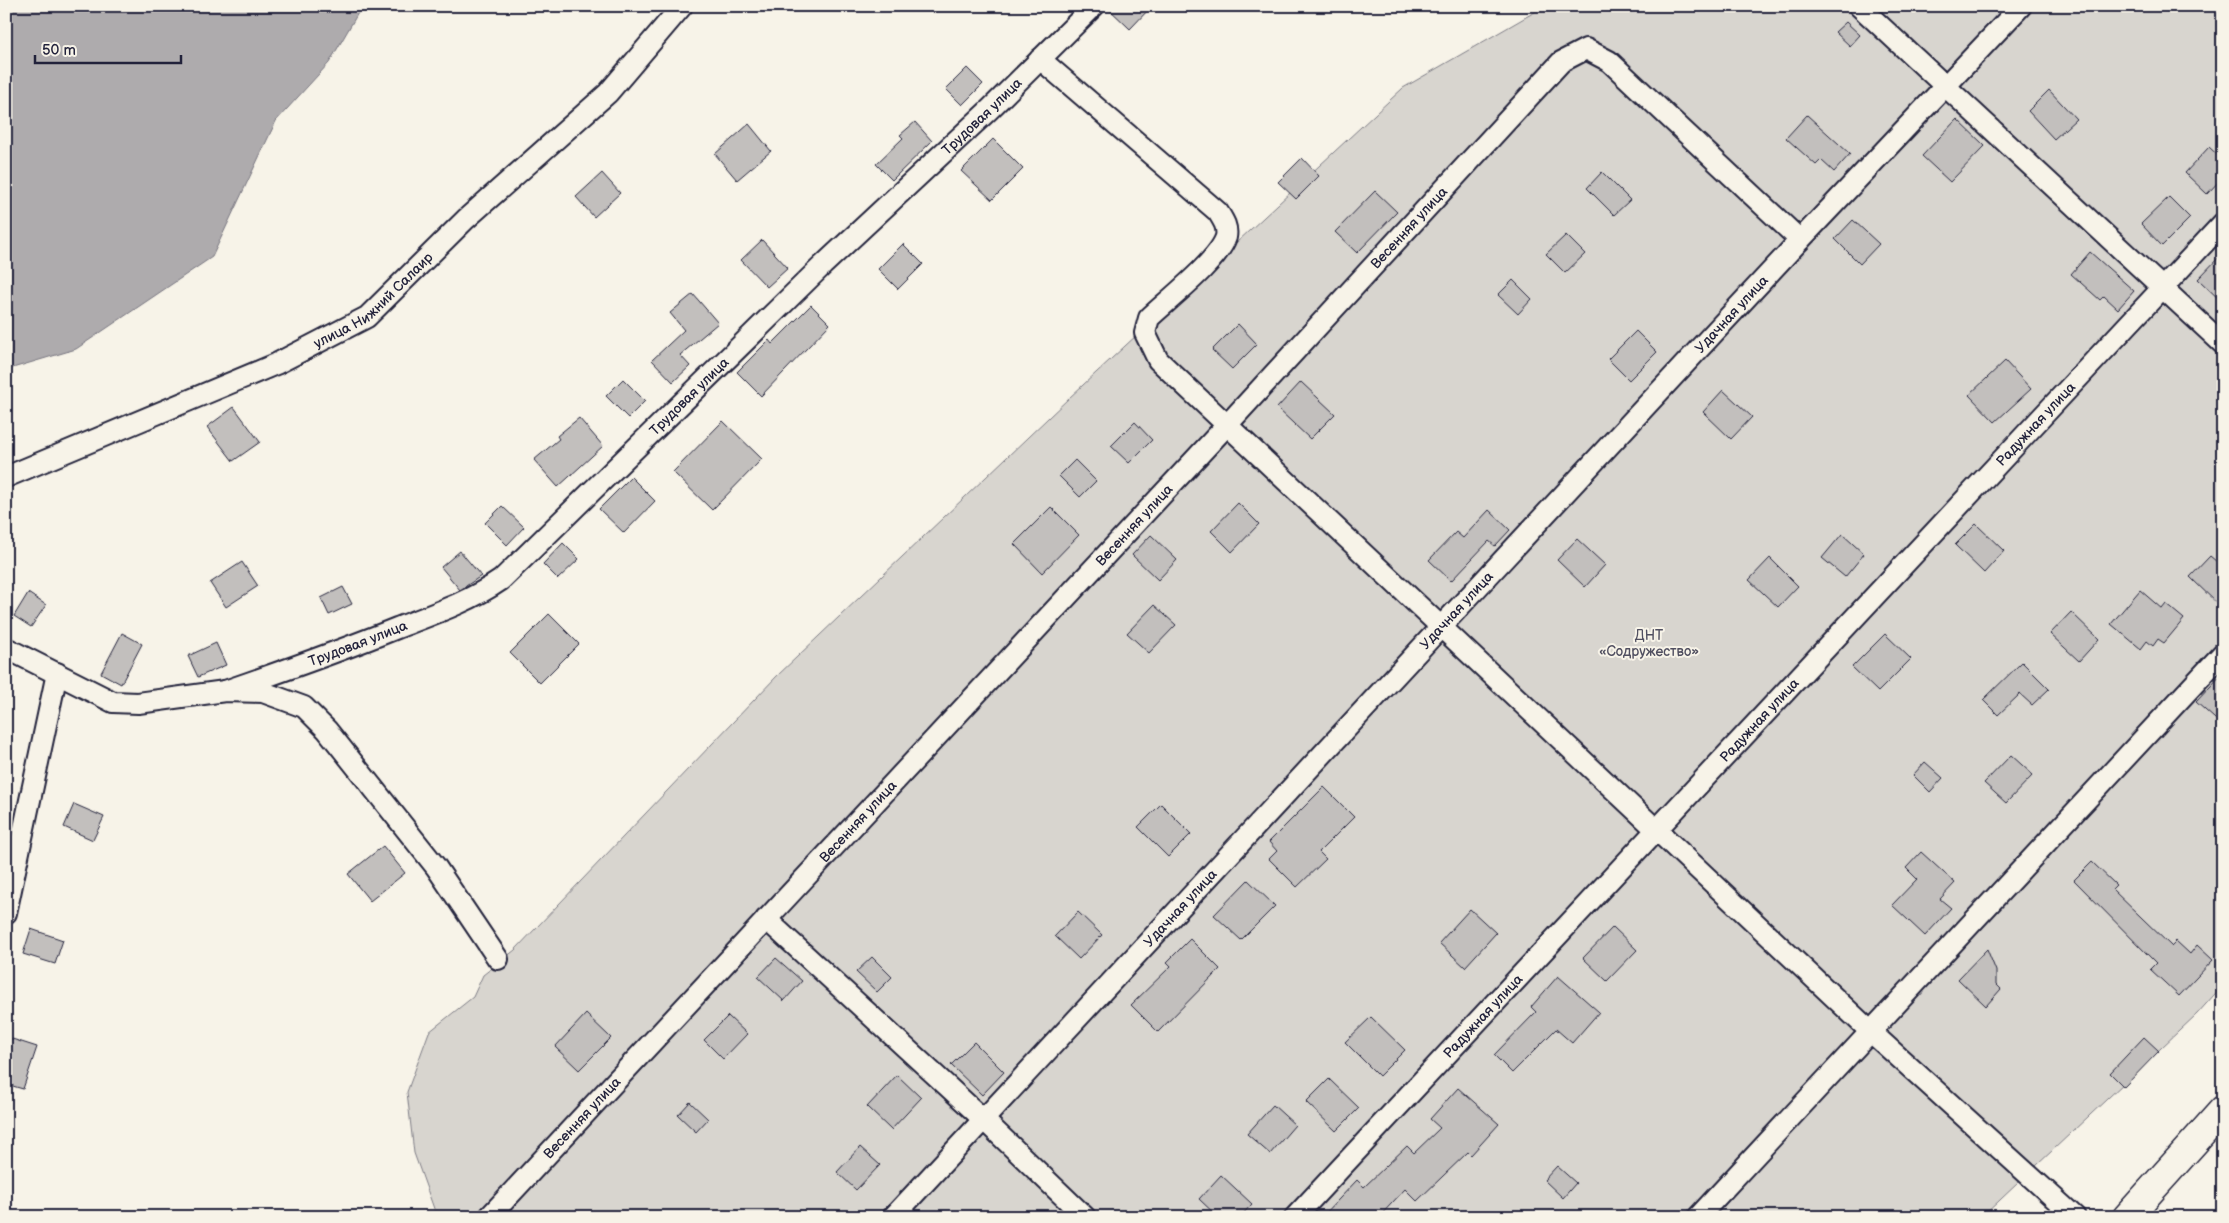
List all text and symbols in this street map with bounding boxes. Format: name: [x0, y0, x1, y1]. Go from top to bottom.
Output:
scale bar: [35, 32, 181, 64]
text: 50 m: [42, 41, 76, 60]
street label: Трудовая улица: [938, 74, 1026, 158]
street label: Весенняя улица: [1367, 182, 1451, 272]
street label: улица Нижний Салаир: [311, 248, 436, 352]
street label: Удачная улица: [1691, 271, 1772, 356]
street label: Трудовая улица: [646, 353, 733, 439]
street label: Радужная улица: [1992, 378, 2079, 469]
street label: Весенняя улица: [1092, 480, 1177, 569]
street label: Удачная улица: [1416, 567, 1497, 653]
street label: Трудовая улица: [306, 616, 410, 670]
park label: ДНТ «Содружество»: [1599, 627, 1699, 660]
street label: Радужная улица: [1716, 674, 1803, 765]
street label: Весенняя улица: [816, 776, 900, 866]
street label: Удачная улица: [1140, 865, 1221, 950]
street label: Радужная улица: [1439, 970, 1526, 1061]
street label: Весенняя улица: [540, 1073, 624, 1162]

